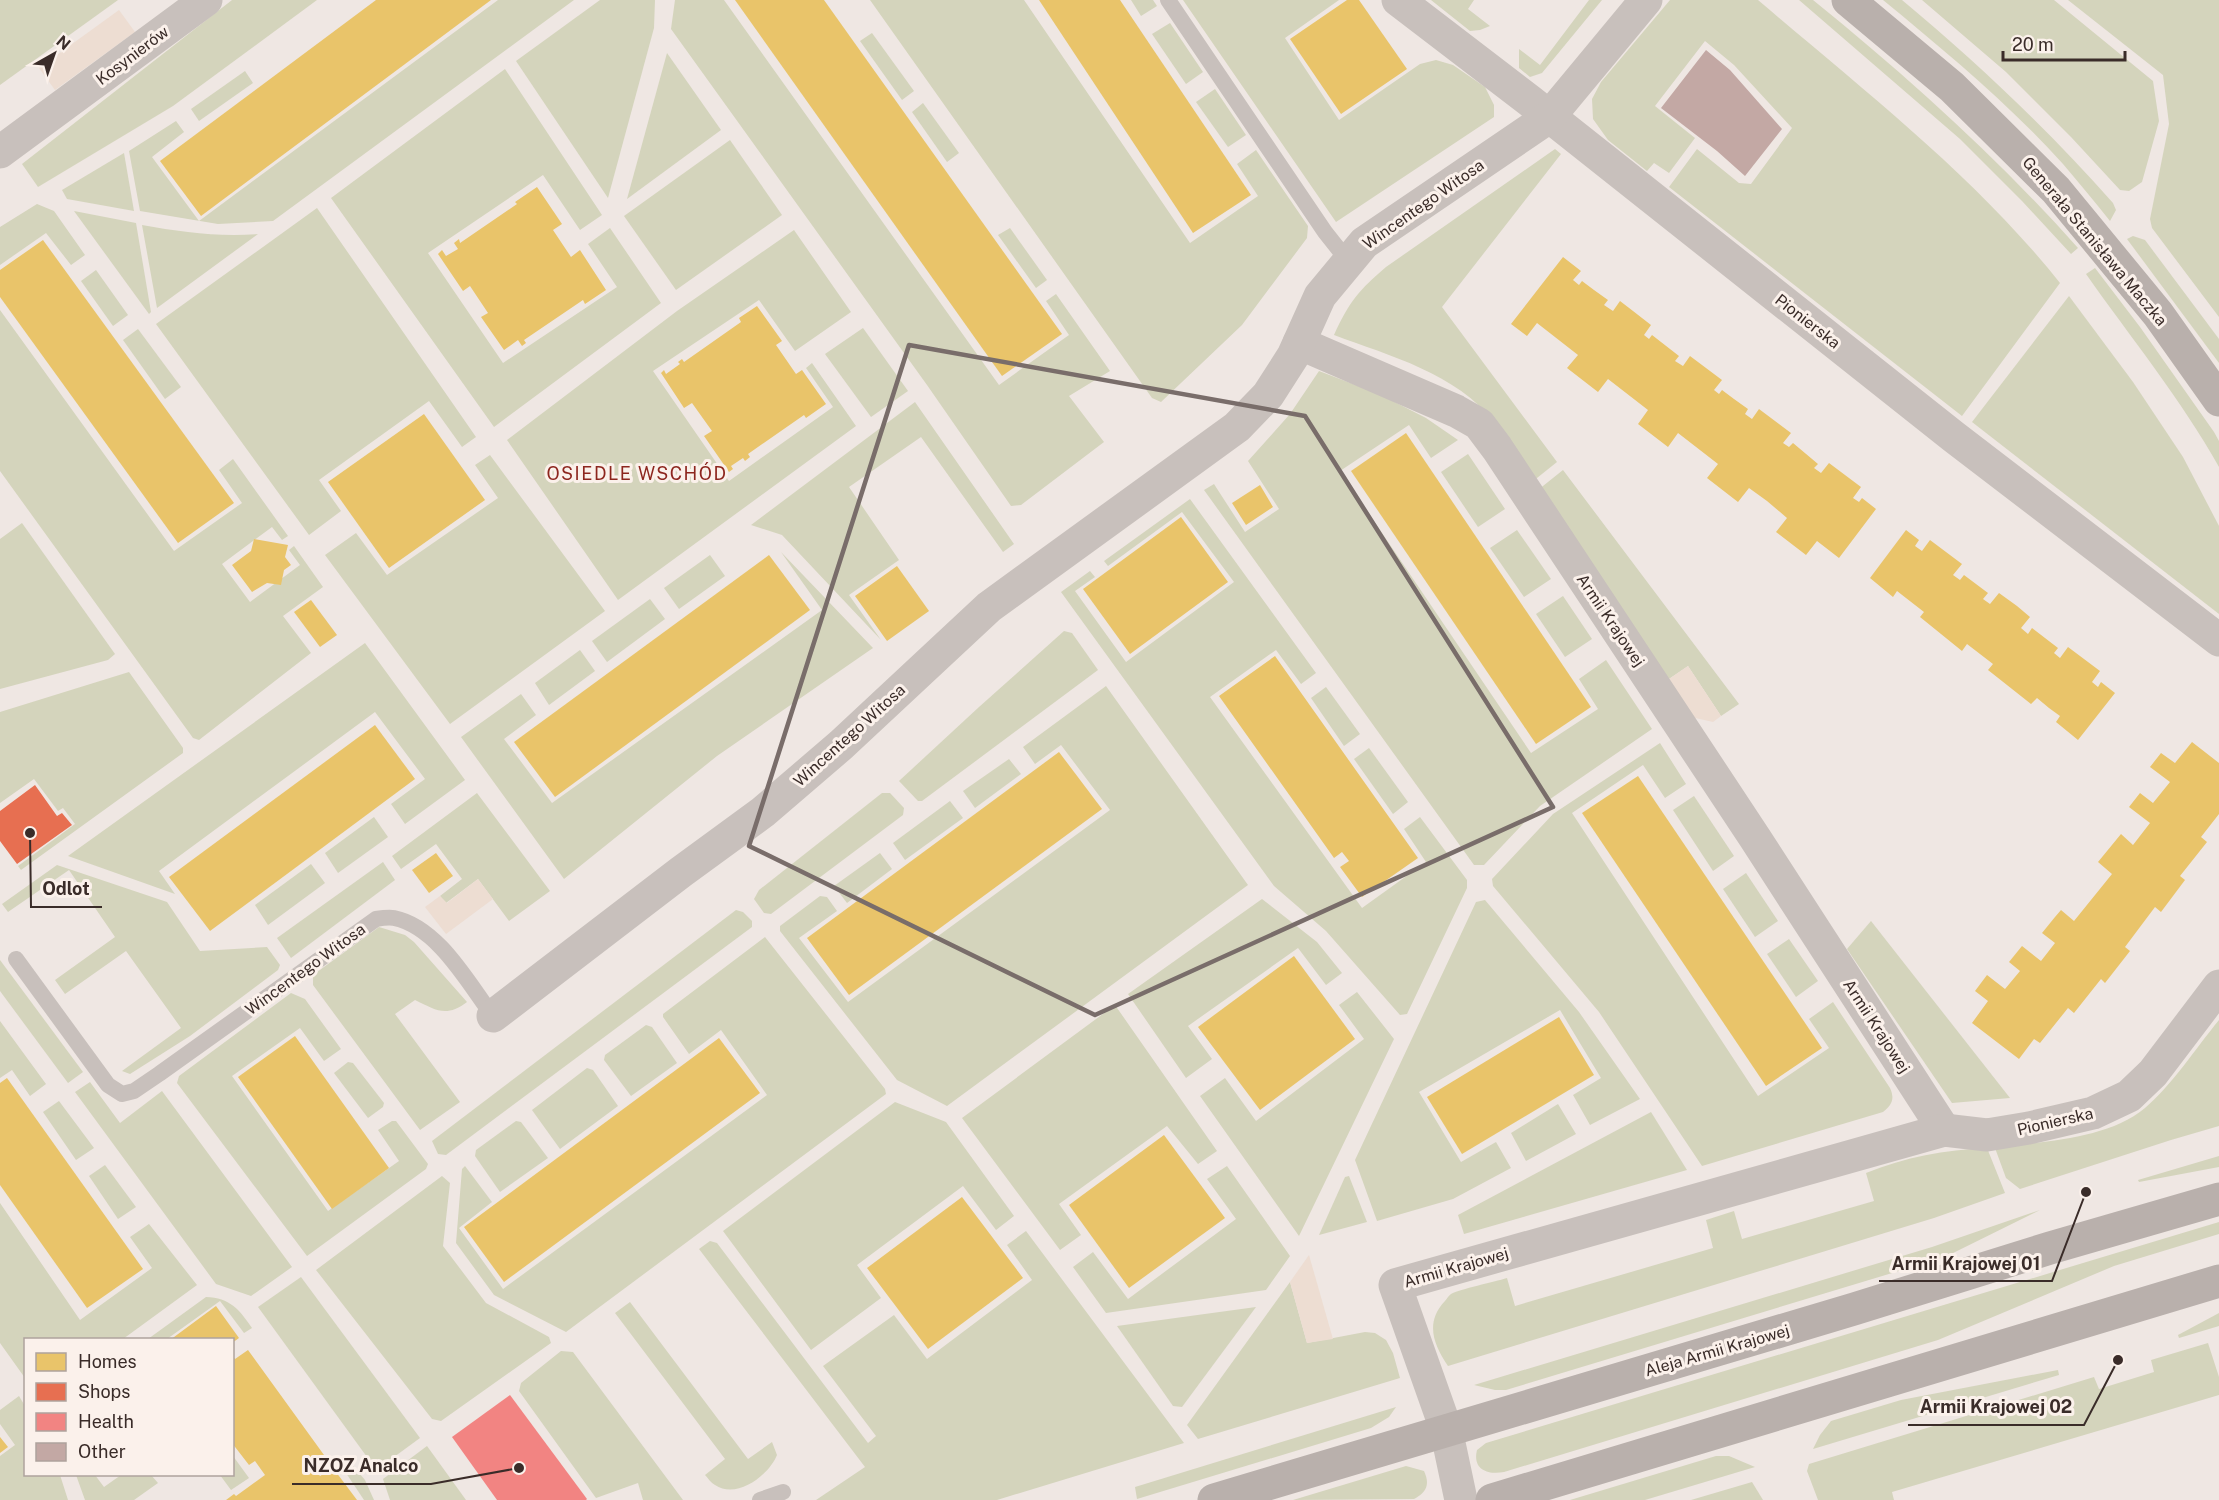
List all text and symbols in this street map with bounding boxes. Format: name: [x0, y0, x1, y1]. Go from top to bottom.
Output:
street label: Kosynierów: [92, 22, 173, 89]
north arrow: [24, 24, 84, 84]
scale bar: [2003, 24, 2124, 62]
text: N: [52, 32, 74, 54]
text: 20 m: [2012, 34, 2054, 55]
street label: Generała Stanisława Maczka: [2018, 153, 2171, 330]
street label: Wincentego Witosa: [1359, 155, 1488, 253]
street label: Pionierska: [1771, 290, 1844, 353]
district label: OSIEDLE WSCHÓD: [546, 462, 728, 484]
street label: Armii Krajowej: [1573, 570, 1649, 670]
street label: Wincentego Witosa: [790, 680, 909, 790]
callout: Odlot: [31, 871, 102, 907]
text: Odlot: [42, 878, 90, 899]
street label: Wincentego Witosa: [242, 920, 369, 1019]
street label: Armii Krajowej: [1839, 976, 1914, 1077]
street label: Pionierska: [2015, 1104, 2095, 1139]
street label: Armii Krajowej: [1402, 1243, 1511, 1291]
callout: Armii Krajowej 01: [1879, 1245, 2052, 1281]
text: Armii Krajowej 01: [1892, 1253, 2040, 1274]
street label: Aleja Armii Krajowej: [1643, 1321, 1792, 1380]
legend: [24, 1338, 234, 1476]
text: Homes: [78, 1351, 137, 1372]
text: Shops: [78, 1381, 130, 1402]
callout: Armii Krajowej 02: [1908, 1389, 2084, 1425]
text: Armii Krajowej 02: [1920, 1396, 2072, 1417]
text: Health: [78, 1411, 134, 1432]
text: Other: [78, 1441, 126, 1462]
callout: NZOZ Analco: [292, 1448, 431, 1484]
text: NZOZ Analco: [304, 1455, 418, 1476]

